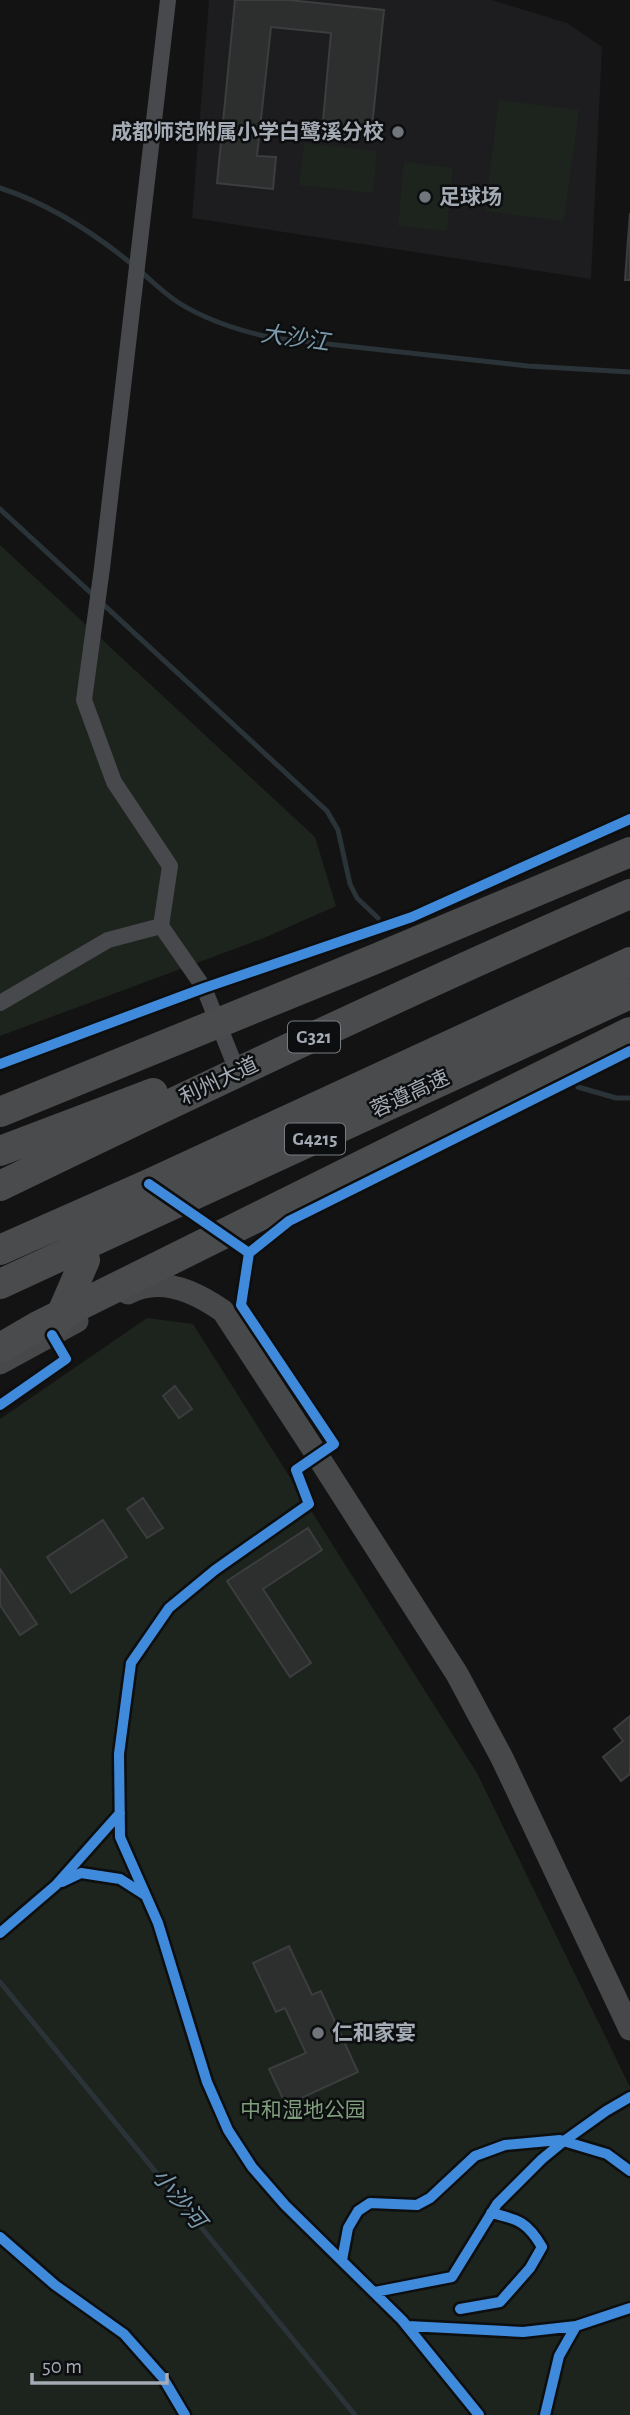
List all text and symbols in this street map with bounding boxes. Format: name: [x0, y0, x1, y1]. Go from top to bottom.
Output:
place label: 成都师范附属小学白鹭溪分校: [111, 120, 384, 143]
marker: 成都师范附属小学白鹭溪分校: [390, 124, 406, 140]
place label: 足球场: [439, 186, 502, 208]
marker: 足球场: [417, 189, 433, 205]
water label: 大沙江: [259, 321, 334, 356]
road number: G321: [288, 1021, 340, 1052]
street label: 利州大道: [176, 1053, 262, 1108]
street label: 蓉遵高速: [367, 1066, 453, 1121]
road number: G4215: [285, 1124, 345, 1154]
place label: 仁和家宴: [332, 2021, 416, 2044]
marker: 仁和家宴: [310, 2025, 326, 2041]
park label: 中和湿地公园: [240, 2099, 366, 2121]
water label: 小沙河: [147, 2164, 213, 2236]
scale bar: [32, 2342, 166, 2386]
text: 50 m: [42, 2356, 82, 2377]

